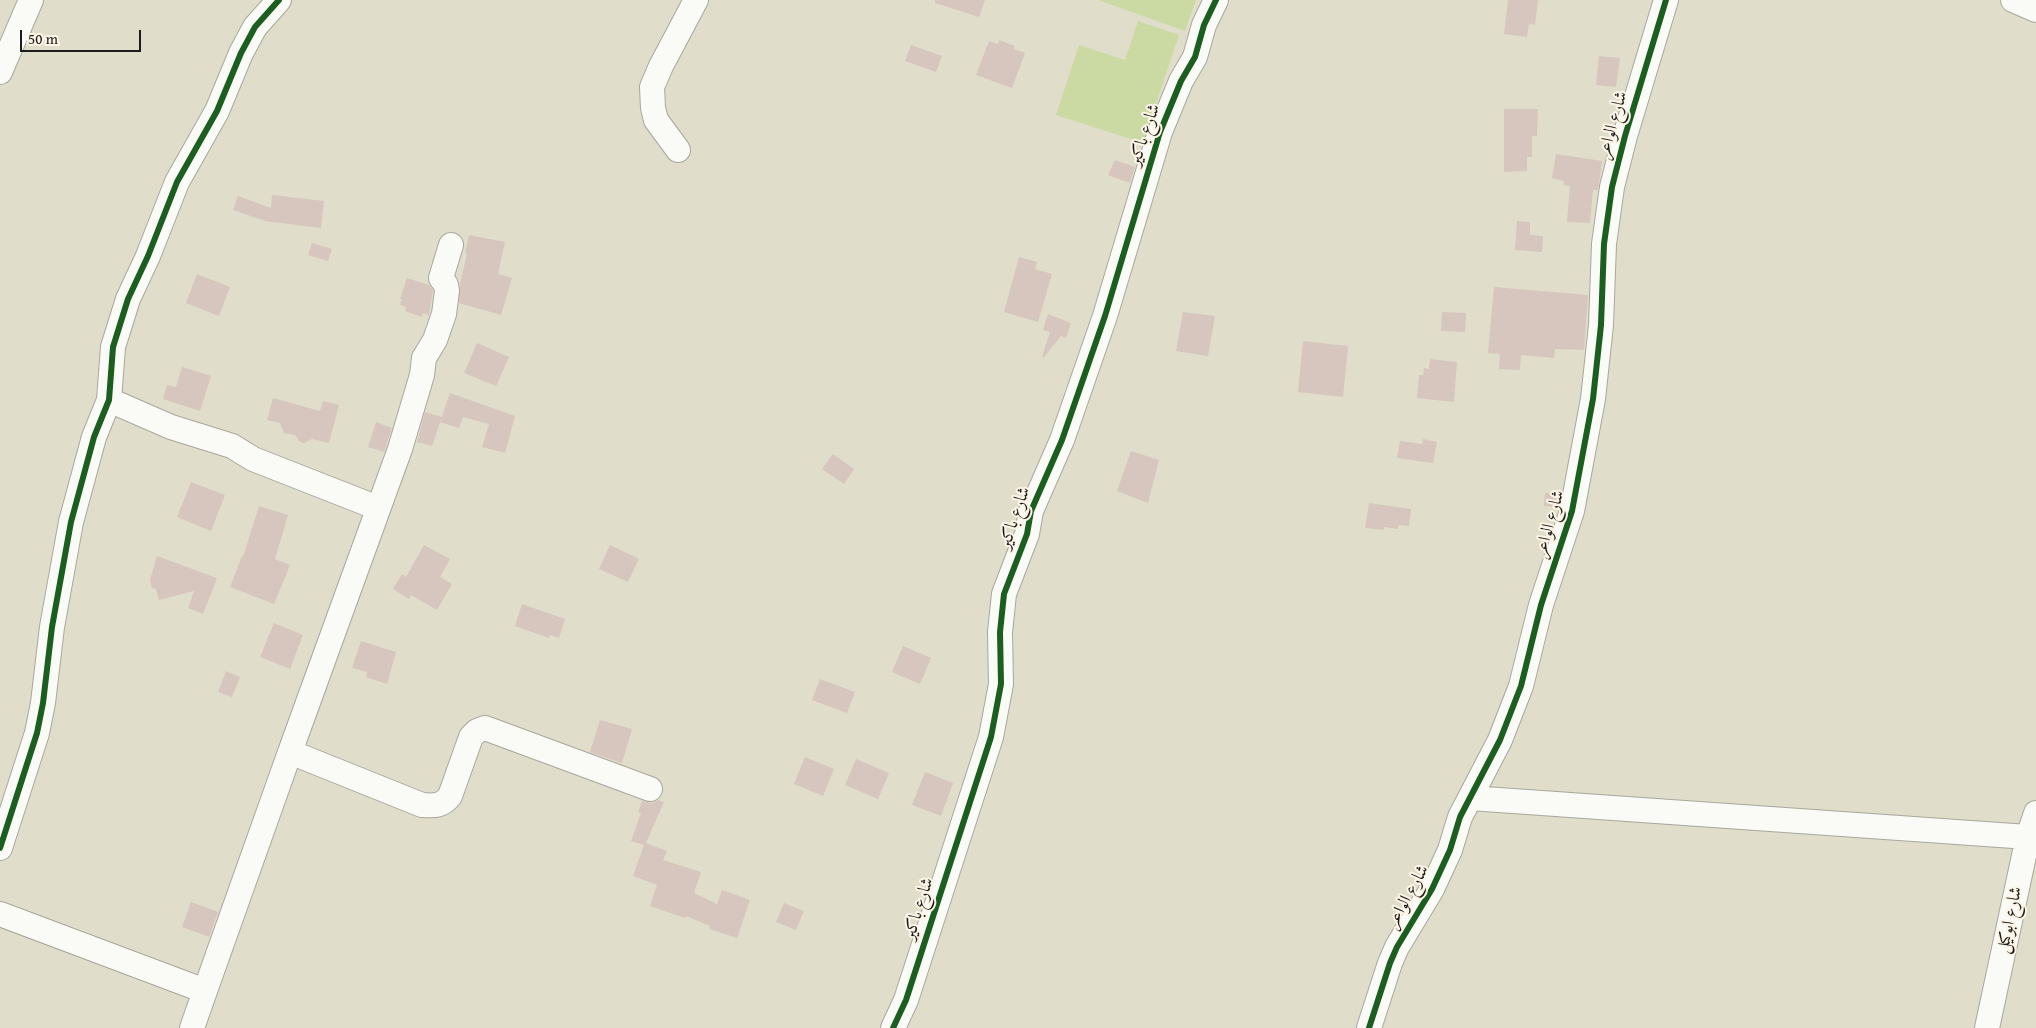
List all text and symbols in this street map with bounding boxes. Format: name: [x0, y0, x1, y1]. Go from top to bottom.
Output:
scale bar: [22, 20, 144, 52]
text: 50 m: [28, 28, 58, 49]
street label: شارع الواعر: [1593, 89, 1633, 161]
street label: شارع باكير: [1124, 101, 1166, 169]
street label: شارع باكير: [994, 484, 1036, 552]
street label: شارع الواعر: [1530, 488, 1570, 560]
street label: شارع الواعر: [1382, 861, 1434, 933]
street label: شارع باكير: [899, 875, 939, 943]
street label: شارع ابوكيل: [1992, 885, 2028, 955]

